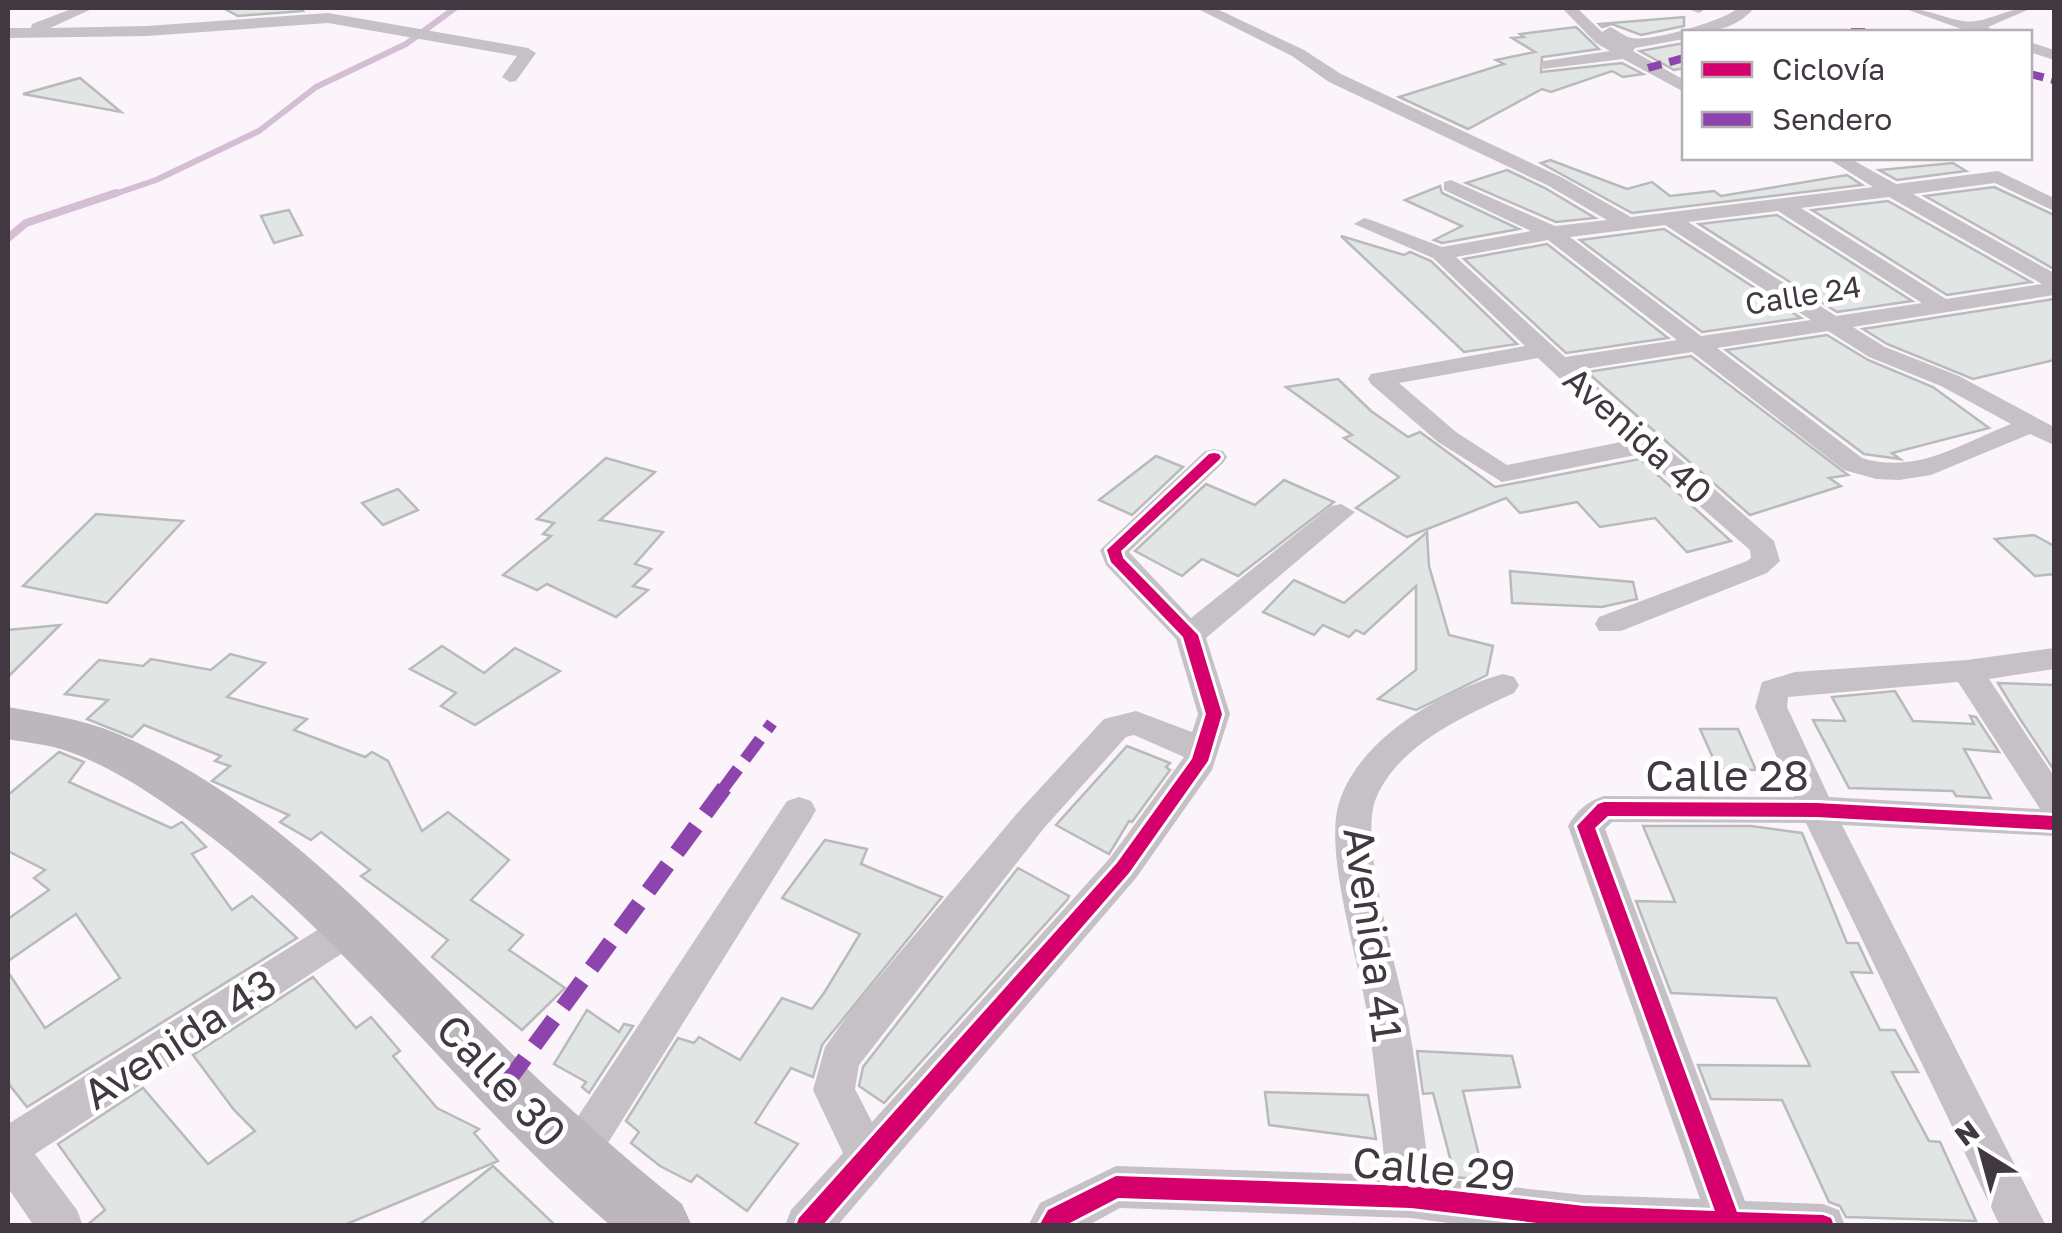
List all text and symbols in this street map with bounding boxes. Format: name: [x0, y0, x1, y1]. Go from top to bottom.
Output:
legend: [1682, 30, 2032, 160]
text: Ciclovía: [1772, 51, 1885, 87]
text: Sendero: [1772, 101, 1892, 137]
street label: Calle 24: [1742, 268, 1864, 322]
street label: Avenida 40: [1555, 358, 1721, 512]
street label: Calle 28: [1645, 750, 1809, 800]
street label: Avenida 41: [1334, 824, 1414, 1044]
street label: Avenida 43: [73, 957, 285, 1119]
street label: Calle 30: [427, 1004, 577, 1156]
north arrow: [1932, 1103, 2032, 1203]
text: N: [1948, 1113, 1985, 1152]
street label: Calle 29: [1350, 1136, 1518, 1200]

